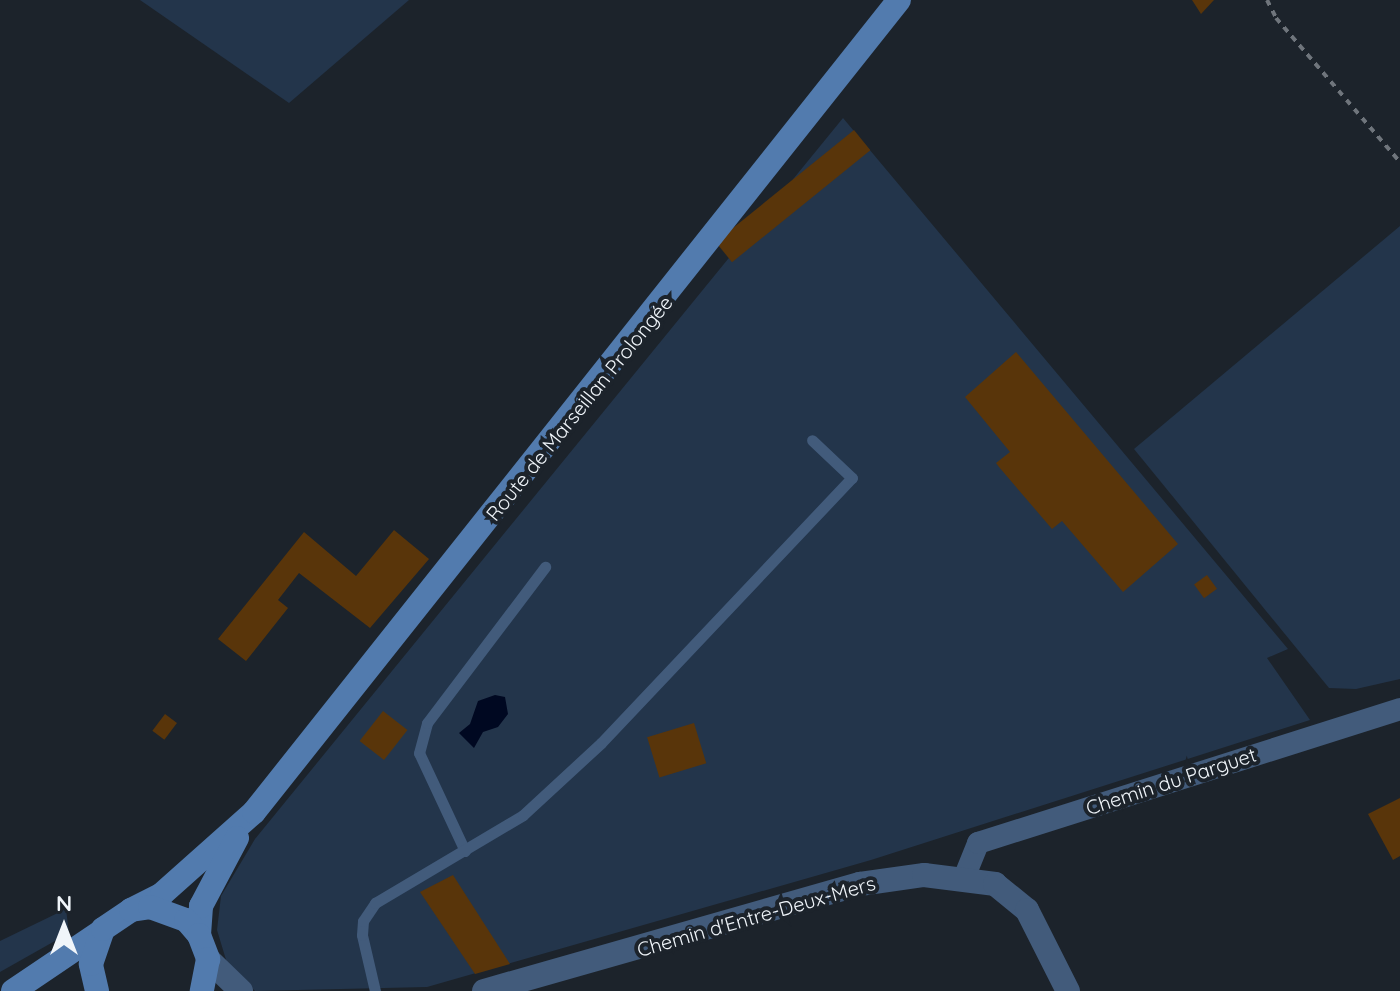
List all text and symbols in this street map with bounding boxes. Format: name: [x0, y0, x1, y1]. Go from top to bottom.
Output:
street label: Route de Marseillan Prolongée: [481, 291, 677, 525]
street label: Chemin du Parguet: [1083, 742, 1259, 820]
street label: Chemin d'Entre-Deux-Mers: [634, 870, 878, 962]
north arrow: [24, 887, 104, 967]
text: N: [56, 889, 72, 917]

